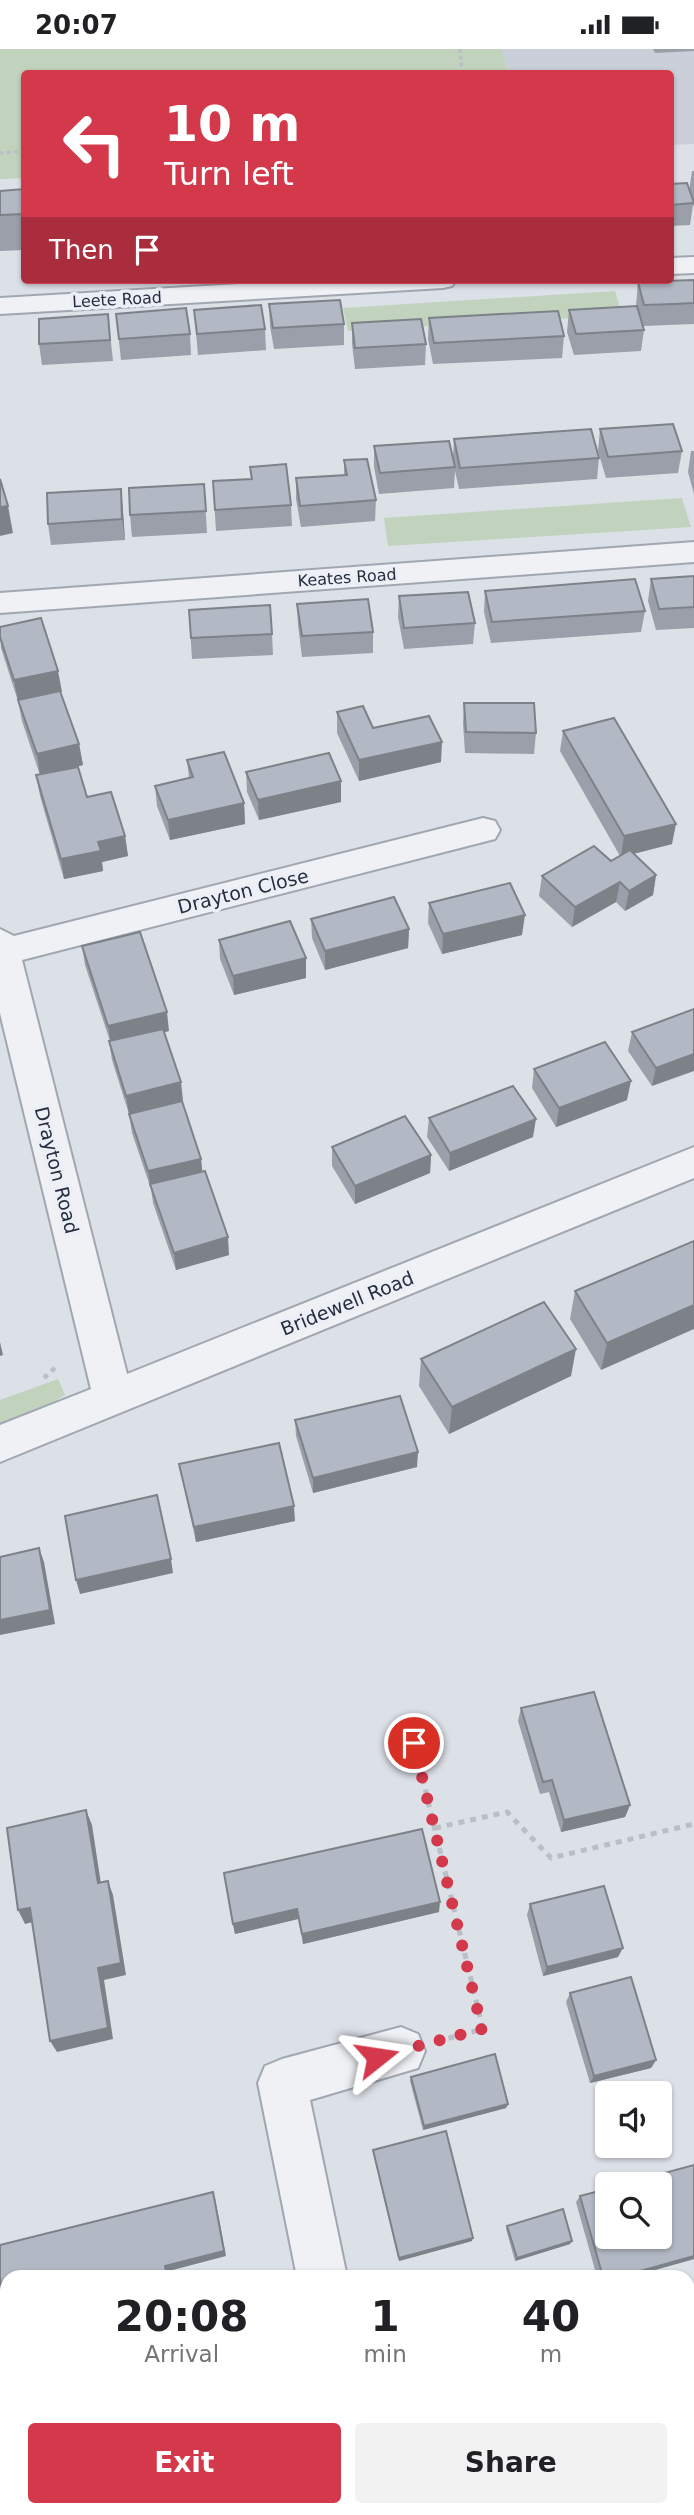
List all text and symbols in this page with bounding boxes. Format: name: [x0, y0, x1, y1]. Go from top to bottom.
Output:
text: 20:07: [35, 10, 118, 40]
text: 10 m: [164, 96, 300, 153]
icon: left: [49, 98, 140, 189]
text: Turn left: [164, 155, 294, 193]
icon: arrive: [128, 231, 166, 269]
text: Then: [49, 235, 114, 265]
street label: Leete Road: [72, 288, 162, 311]
street label: Keates Road: [297, 565, 397, 590]
street label: Drayton Close: [175, 864, 311, 918]
street label: Drayton Road: [31, 1104, 83, 1236]
street label: Bridewell Road: [277, 1266, 417, 1340]
pin: [384, 1713, 444, 1773]
icon: arrive: [395, 1724, 433, 1762]
position arrow: [340, 2020, 414, 2094]
map controls: [595, 2081, 672, 2249]
button: sound: [595, 2081, 672, 2158]
button: search: [595, 2172, 672, 2249]
text: 20:08: [115, 2292, 249, 2341]
text: 1: [370, 2292, 400, 2341]
text: 40: [522, 2292, 580, 2341]
text: Arrival: [144, 2341, 219, 2367]
text: min: [363, 2341, 407, 2367]
text: m: [540, 2341, 562, 2367]
button: Exit: [28, 2423, 341, 2503]
button: Share: [355, 2423, 667, 2503]

